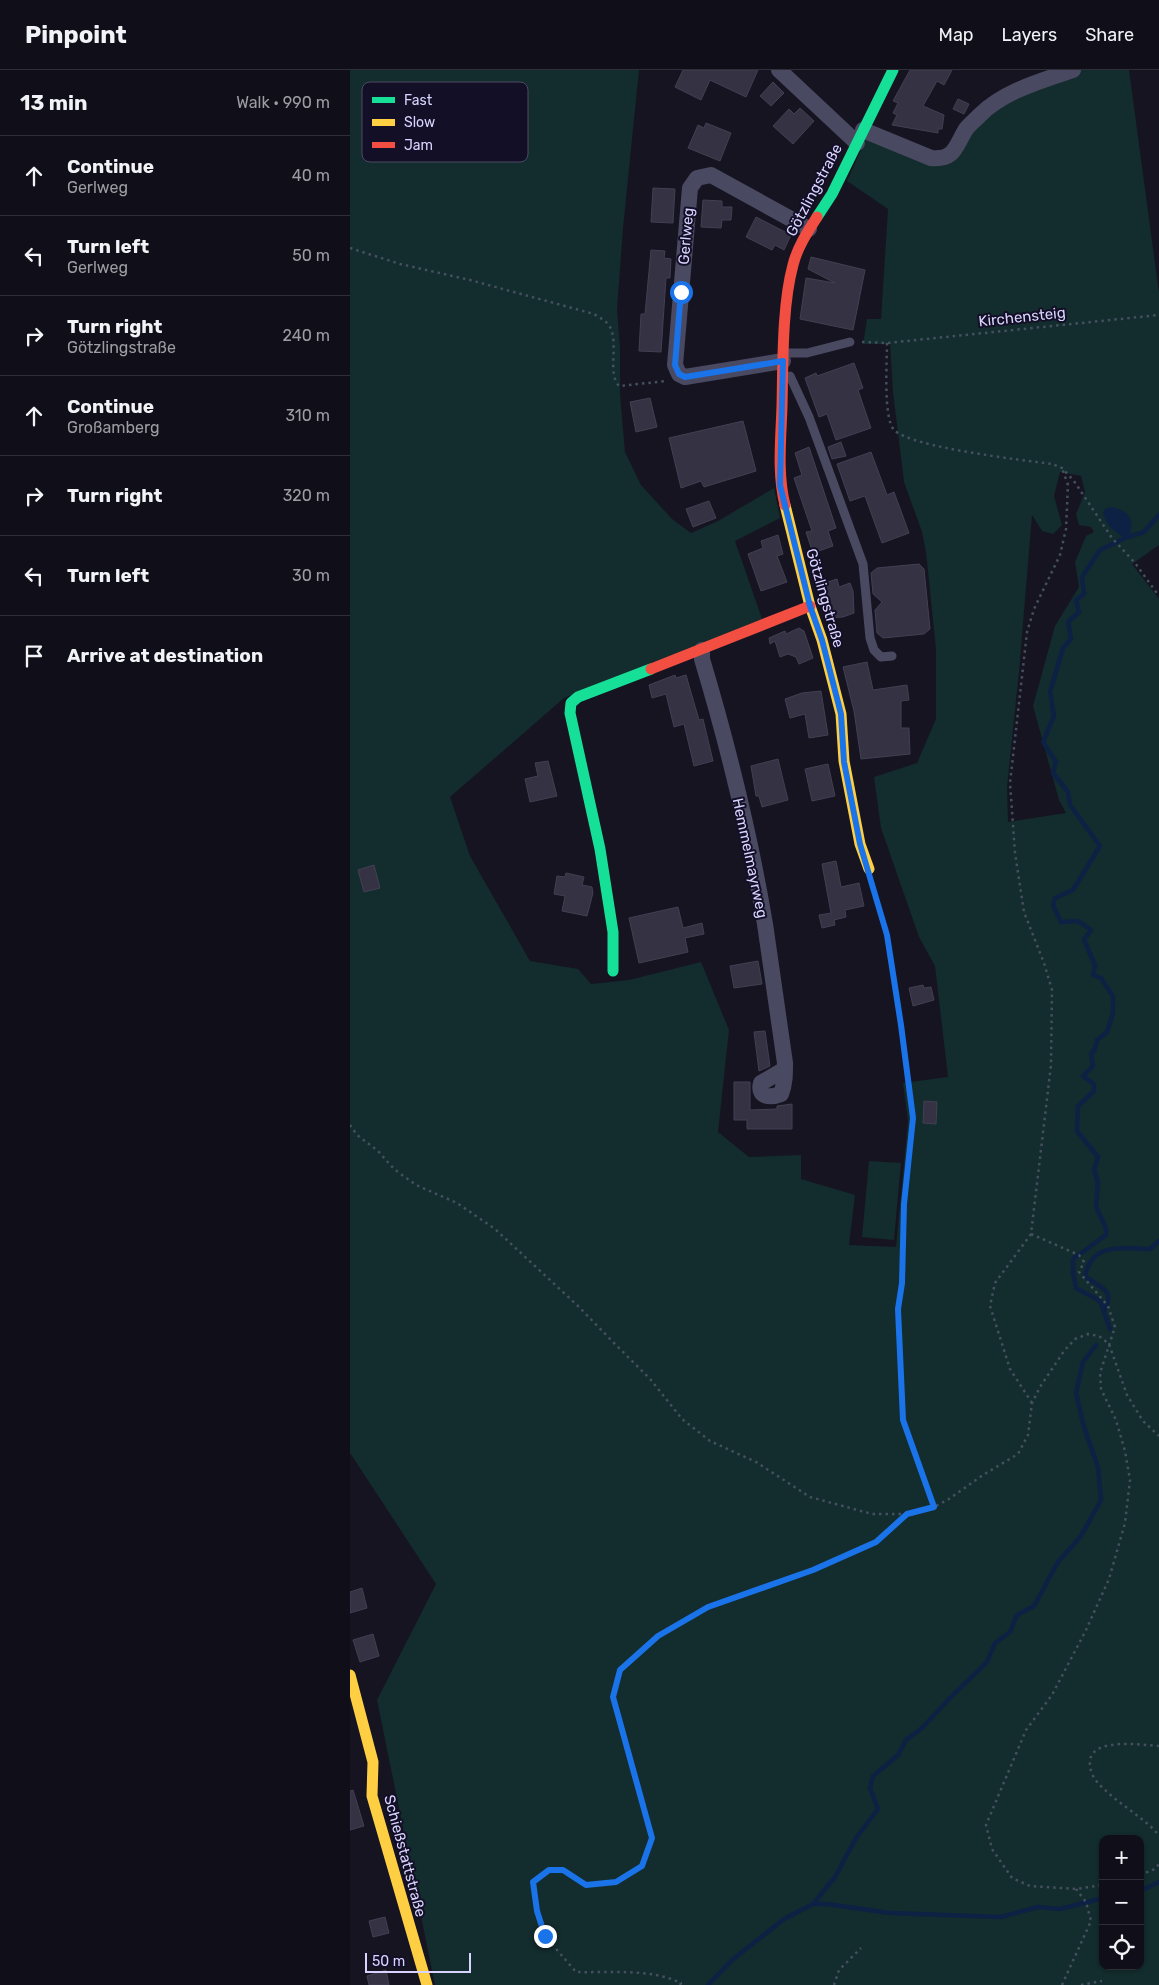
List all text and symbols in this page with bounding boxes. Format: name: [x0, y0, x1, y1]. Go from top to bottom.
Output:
text: Pinpoint: [25, 21, 127, 49]
text: Map: [939, 24, 974, 46]
text: Layers: [1002, 24, 1057, 46]
text: Share: [1085, 24, 1134, 46]
legend: [362, 82, 528, 162]
text: 13 min: [20, 90, 88, 115]
text: Fast: [404, 92, 433, 109]
text: Walk · 990 m: [236, 93, 330, 112]
text: Slow: [404, 114, 435, 131]
text: Jam: [404, 137, 433, 154]
street label: Götzlingstraße: [782, 141, 846, 239]
text: Continue: [67, 155, 154, 178]
icon: ahead: [20, 162, 48, 190]
text: 40 m: [292, 166, 330, 185]
text: Gerlweg: [67, 178, 128, 197]
street label: Gerlweg: [675, 207, 697, 265]
text: Turn left: [67, 235, 149, 258]
icon: left: [20, 242, 48, 270]
text: 50 m: [292, 246, 330, 265]
text: Gerlweg: [67, 258, 128, 277]
route start: [670, 281, 693, 304]
street label: Kirchensteig: [978, 303, 1066, 331]
text: Turn right: [67, 315, 162, 338]
icon: right: [20, 322, 48, 350]
text: 240 m: [283, 326, 330, 345]
text: Götzlingstraße: [67, 338, 176, 357]
text: Continue: [67, 395, 154, 418]
icon: ahead: [20, 402, 48, 430]
text: 310 m: [286, 406, 330, 425]
text: Großamberg: [67, 418, 159, 437]
icon: right: [20, 482, 48, 510]
text: Turn right: [67, 484, 162, 507]
text: 320 m: [283, 486, 330, 505]
street label: Götzlingstraße: [802, 546, 848, 650]
icon: left: [20, 562, 48, 590]
text: Turn left: [67, 564, 149, 587]
text: 30 m: [292, 566, 330, 585]
icon: arrive: [20, 642, 48, 670]
text: Arrive at destination: [67, 644, 263, 667]
street label: Hemmelmayrweg: [728, 796, 772, 920]
street label: Schießstattstraße: [380, 1793, 430, 1919]
map controls: [1099, 1835, 1144, 1970]
button: +: [1099, 1835, 1144, 1880]
button: −: [1099, 1880, 1144, 1925]
route end: [534, 1925, 557, 1948]
button: locate: [1099, 1925, 1144, 1970]
scale bar: [365, 1950, 471, 1973]
text: 50 m: [372, 1953, 405, 1970]

